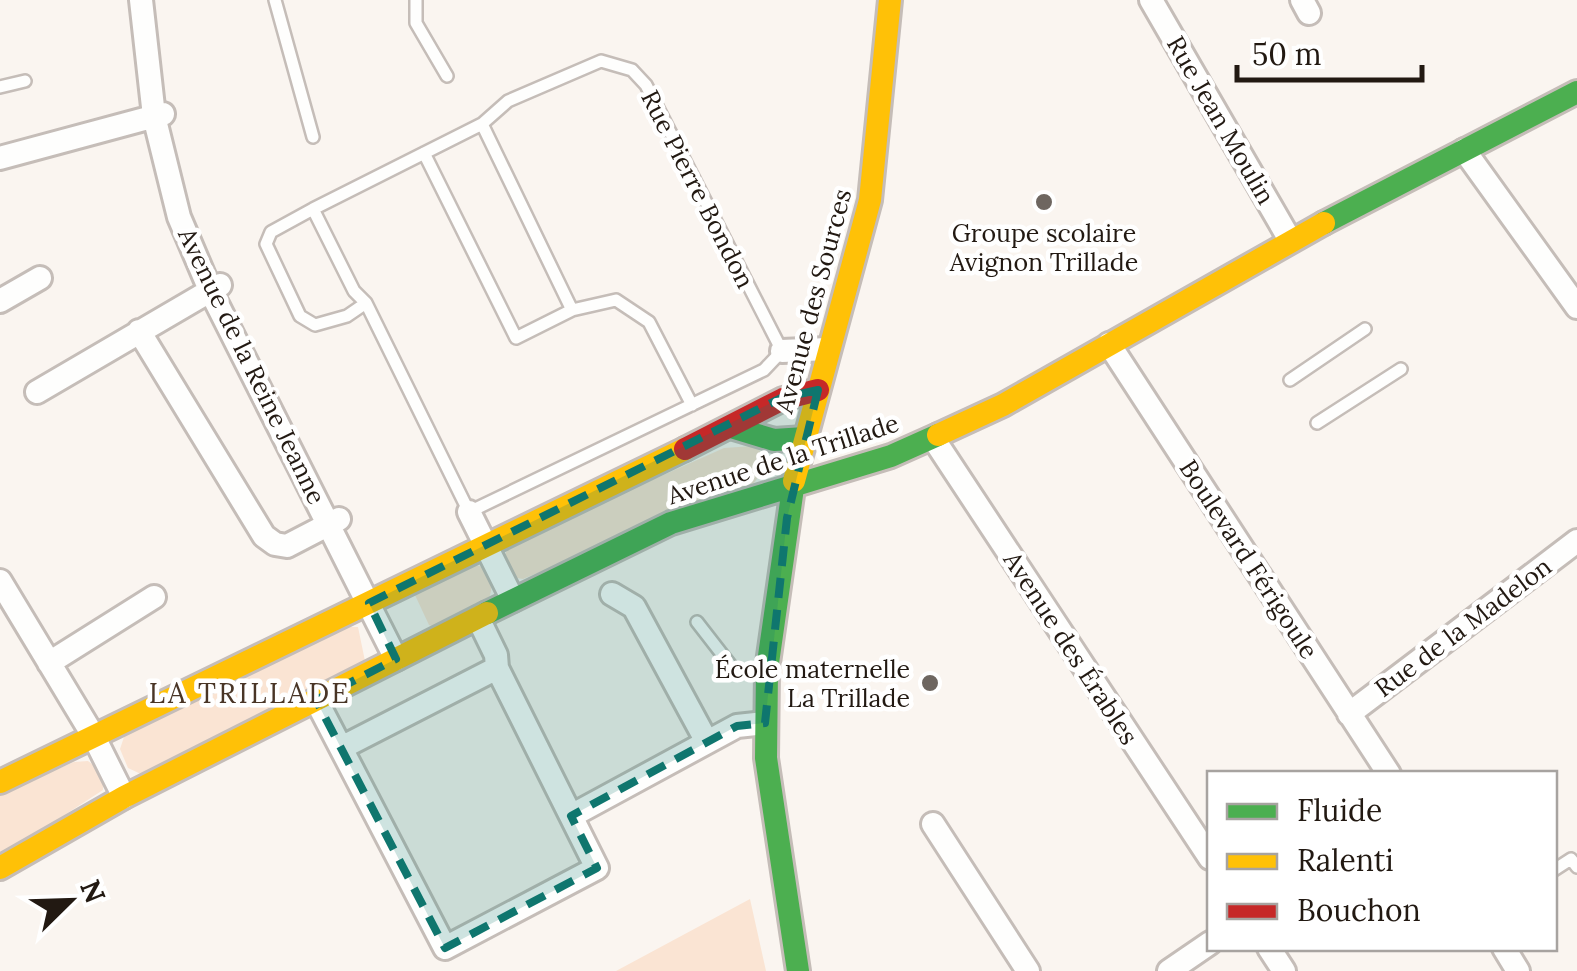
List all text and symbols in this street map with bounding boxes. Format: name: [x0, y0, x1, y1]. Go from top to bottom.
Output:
scale bar: [1237, 20, 1422, 82]
street label: Rue Jean Moulin: [1160, 30, 1282, 210]
text: 50 m: [1252, 35, 1322, 73]
street label: Rue Pierre Bondon: [634, 85, 762, 293]
street label: Avenue des Sources: [767, 185, 858, 418]
marker: Groupe scolaire Avignon Trillade: [1033, 191, 1055, 213]
place label: Groupe scolaire Avignon Trillade: [949, 217, 1138, 278]
street label: Avenue de la Reine Jeanne: [171, 222, 333, 509]
street label: Avenue de la Trillade: [662, 407, 903, 512]
street label: Boulevard Férigoule: [1173, 453, 1325, 665]
street label: Avenue des Érables: [996, 545, 1145, 751]
street label: Rue de la Madelon: [1368, 550, 1558, 704]
place label: École maternelle La Trillade: [715, 653, 910, 714]
marker: École maternelle La Trillade: [919, 672, 941, 694]
district label: LA TRILLADE: [149, 675, 351, 711]
legend: [1207, 771, 1557, 951]
text: Fluide: [1297, 791, 1382, 829]
text: Ralenti: [1297, 841, 1394, 879]
north arrow: [20, 851, 120, 951]
text: N: [72, 874, 114, 908]
text: Bouchon: [1297, 891, 1421, 929]

